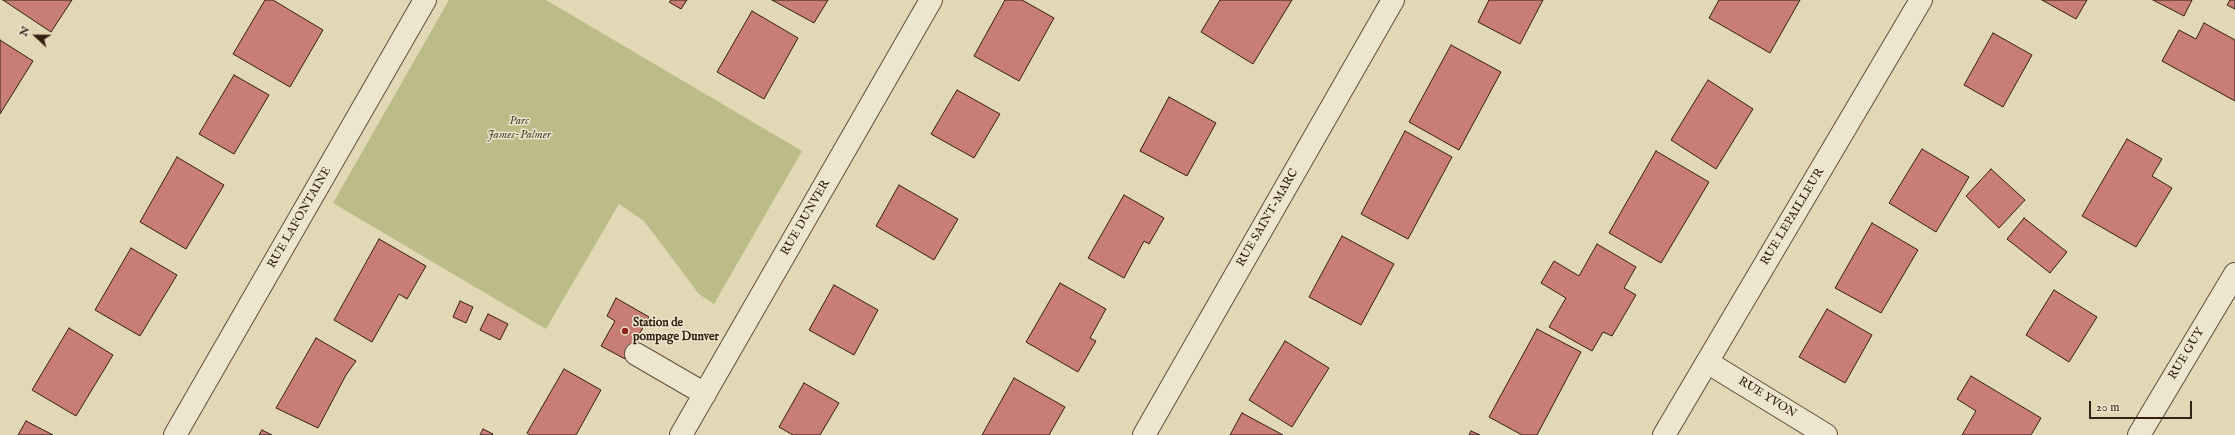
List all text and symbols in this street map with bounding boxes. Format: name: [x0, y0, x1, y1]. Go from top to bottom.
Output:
north arrow: [16, 16, 56, 56]
text: N: [17, 24, 33, 39]
park label: Parc James-Palmer: [487, 115, 551, 143]
street label: RUE LAFONTAINE: [265, 165, 335, 271]
street label: RUE SAINT-MARC: [1234, 166, 1302, 270]
street label: RUE LEPAILLEUR: [1758, 166, 1828, 268]
street label: RUE DUNVER: [779, 178, 833, 258]
place label: Station de pompage Dunver: [633, 317, 719, 345]
marker: Station de pompage Dunver: [620, 326, 630, 336]
street label: RUE GUY: [2166, 326, 2208, 382]
street label: RUE YVON: [1735, 374, 1799, 422]
scale bar: [2091, 393, 2194, 419]
text: 20 m: [2096, 400, 2119, 415]

